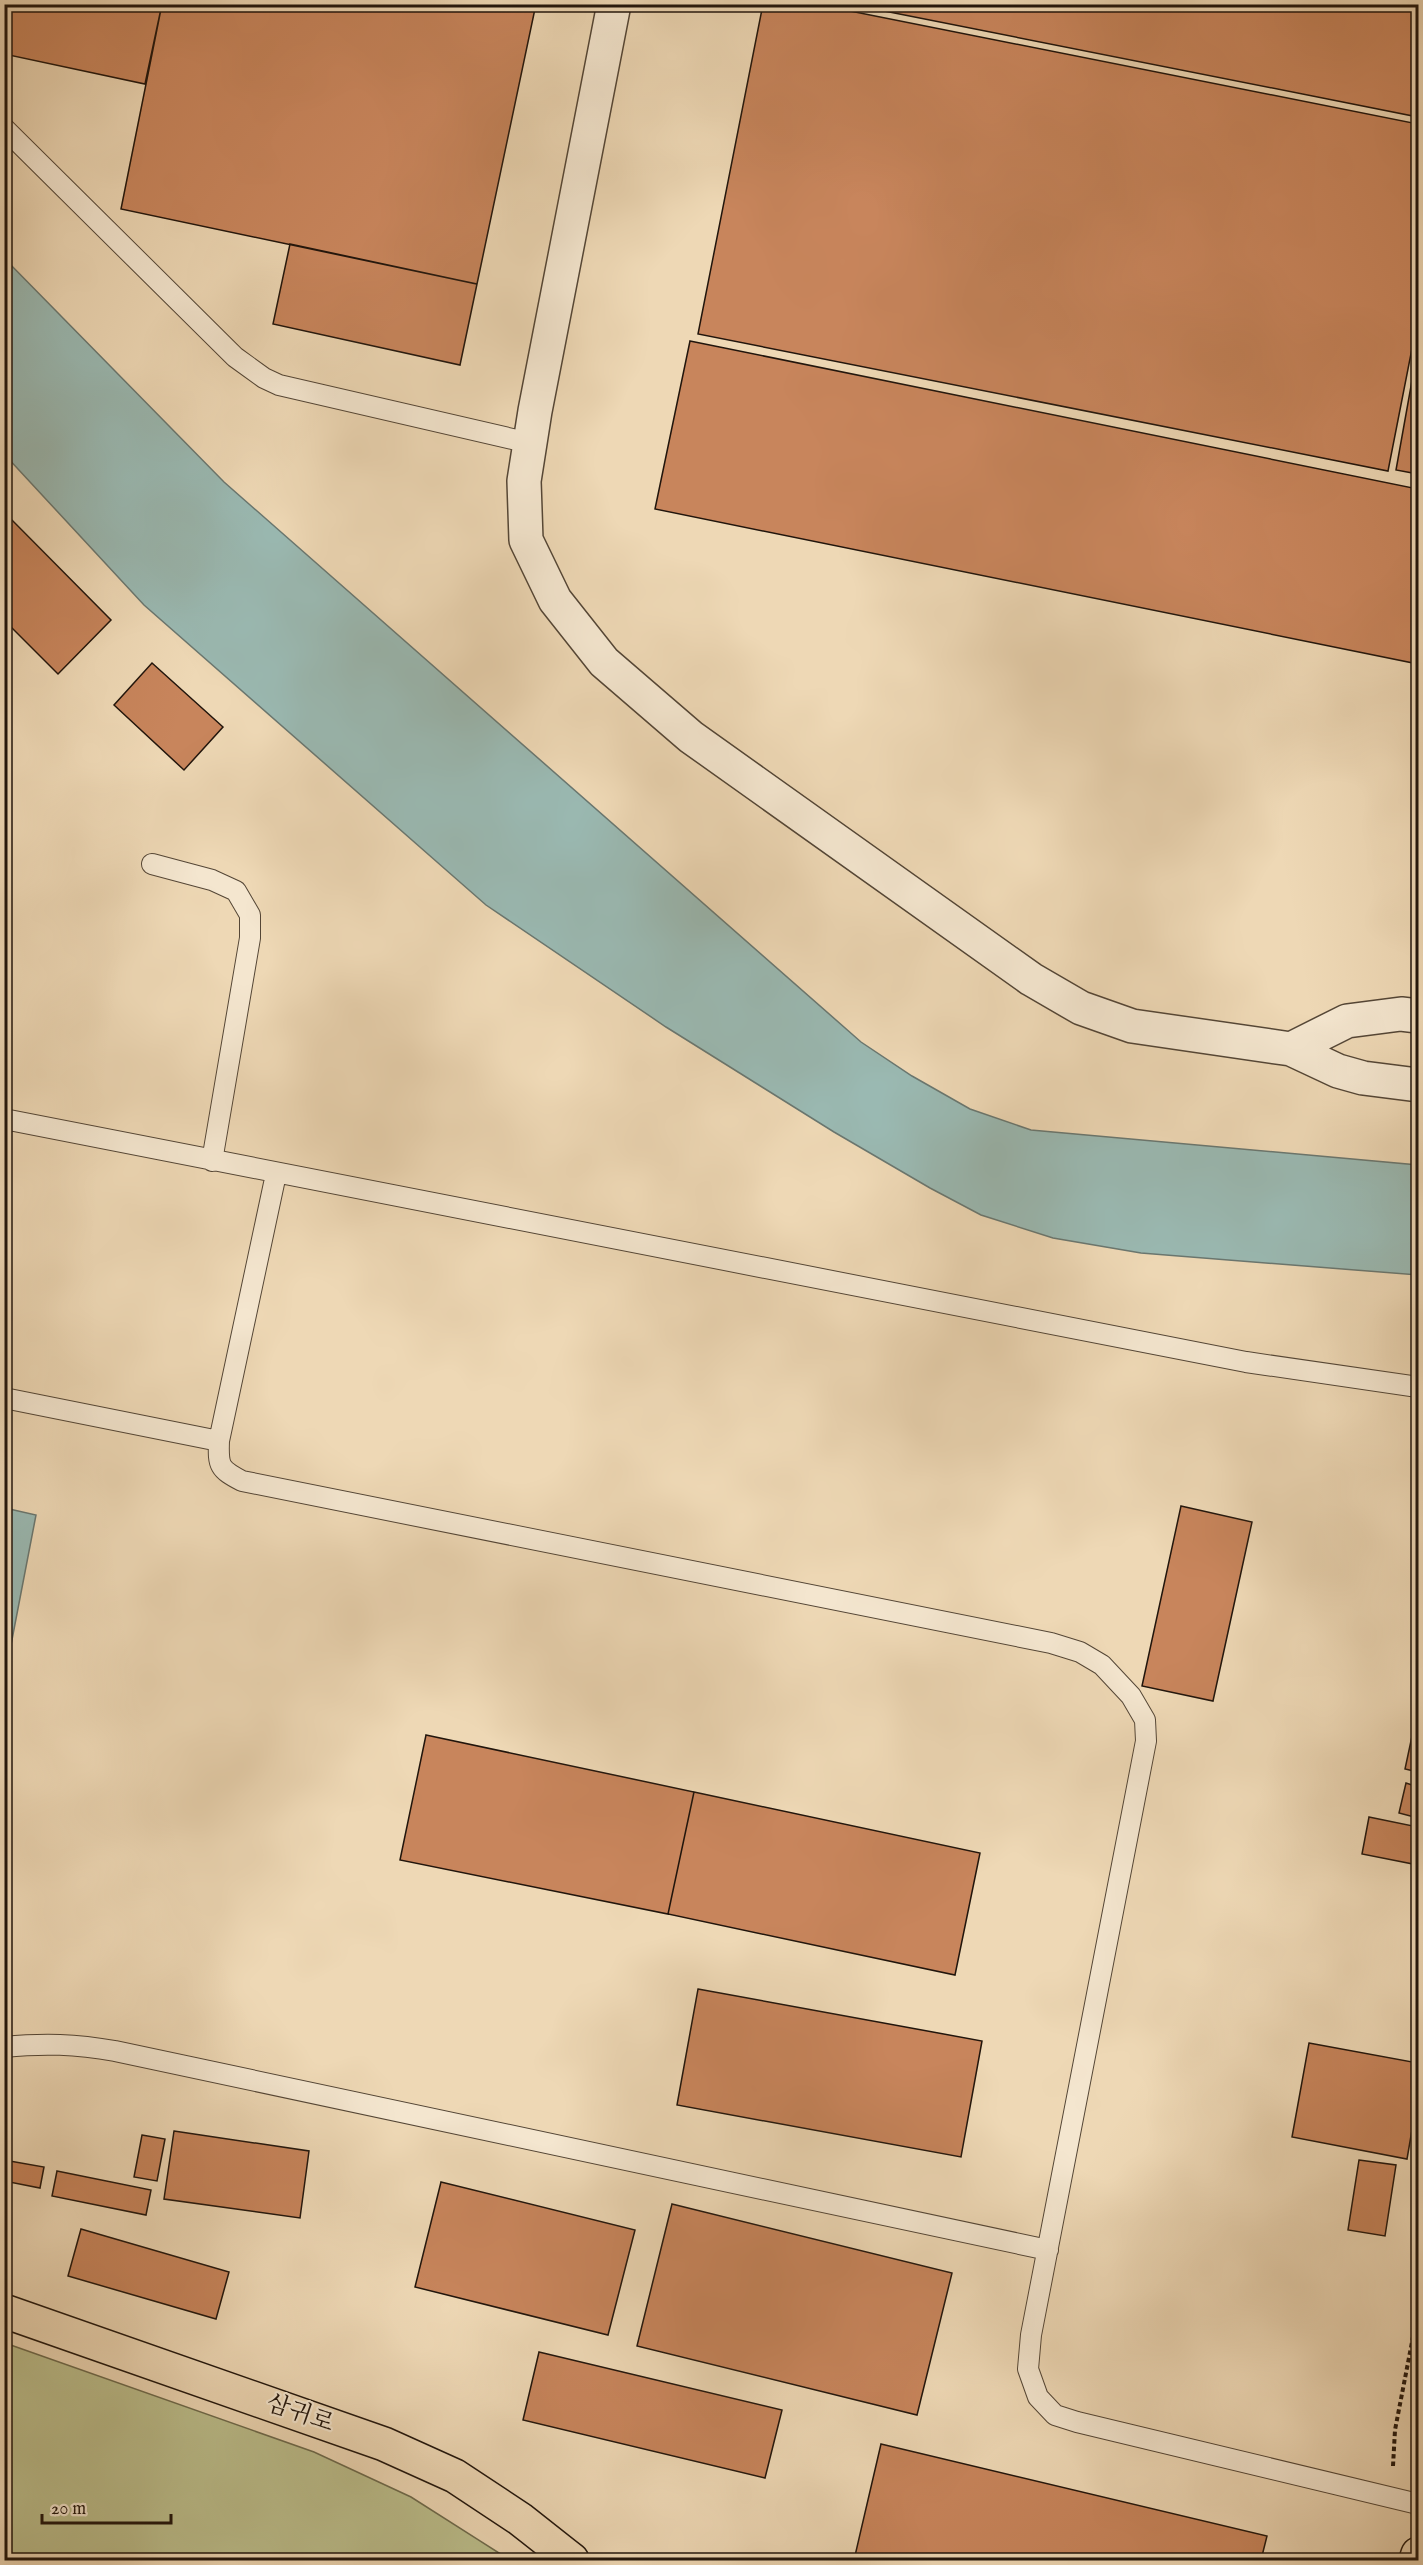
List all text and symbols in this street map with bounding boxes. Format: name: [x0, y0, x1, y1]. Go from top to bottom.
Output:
street label: 삼귀로: [262, 2388, 338, 2440]
scale bar: [42, 2487, 171, 2525]
text: 20 m: [51, 2498, 86, 2521]

